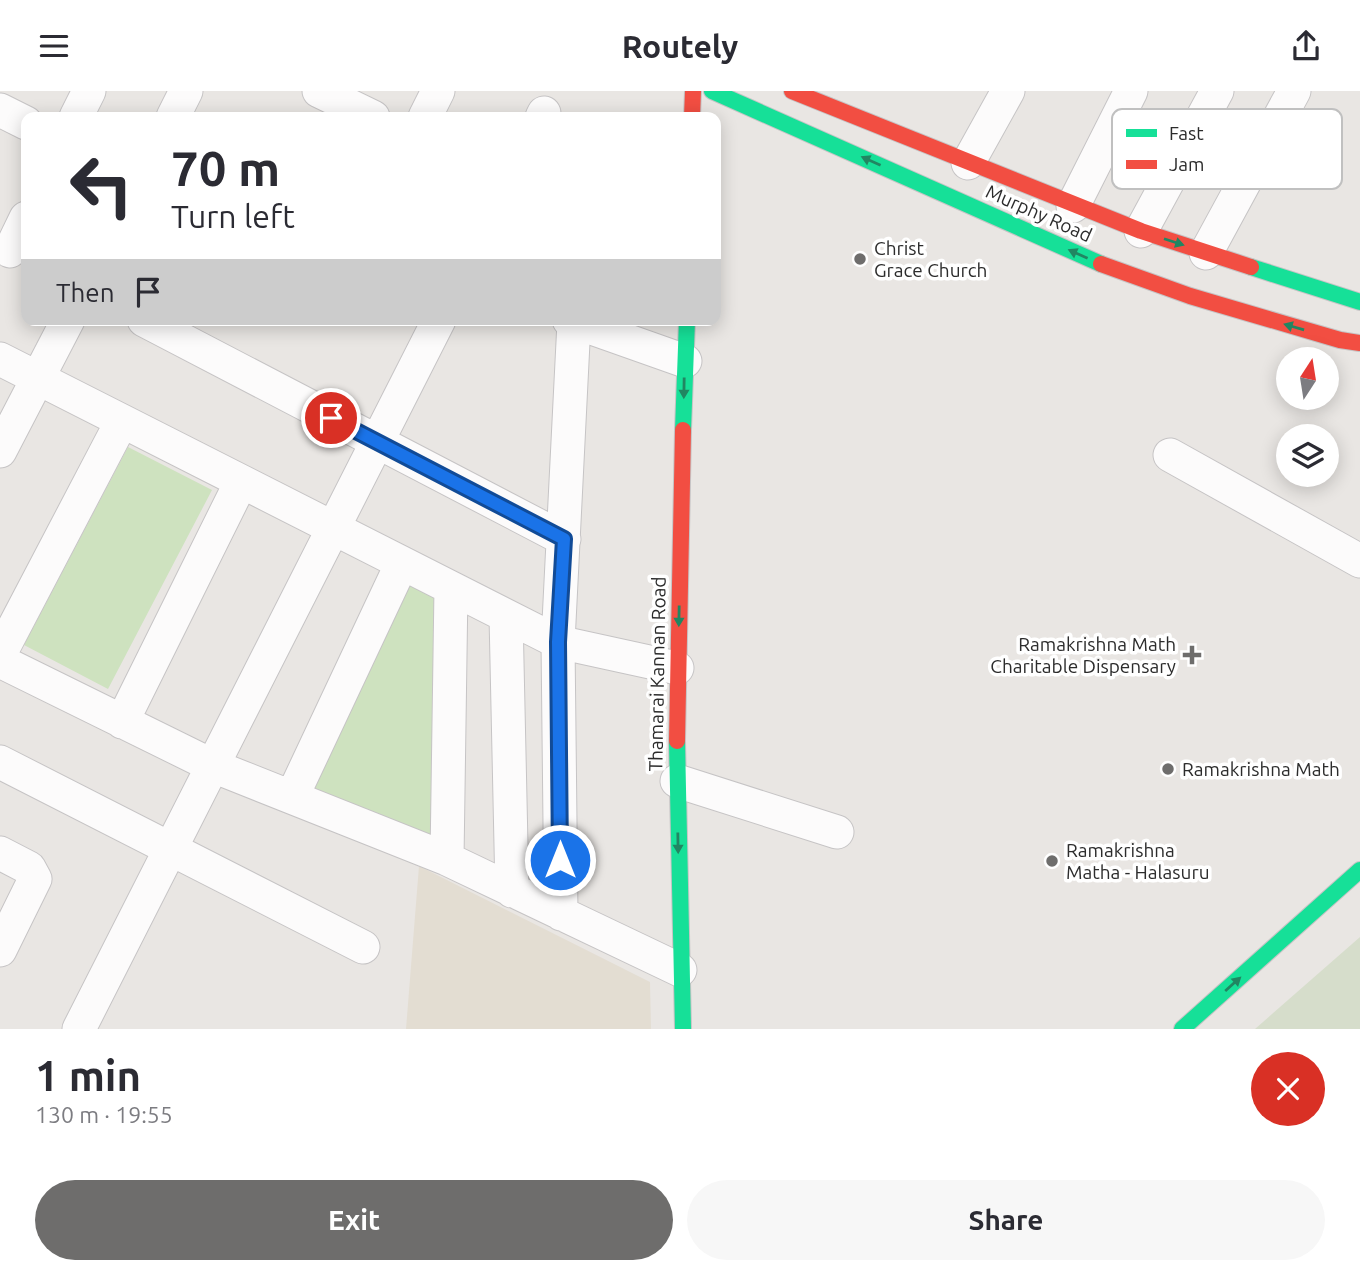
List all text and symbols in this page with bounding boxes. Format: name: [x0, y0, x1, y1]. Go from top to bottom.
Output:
icon: menu: [35, 27, 73, 65]
icon: share: [1287, 27, 1325, 65]
text: Routely: [622, 28, 738, 64]
legend: [1112, 109, 1342, 189]
text: Fast: [1169, 122, 1204, 144]
icon: left: [56, 140, 147, 231]
text: 70 m: [171, 140, 280, 195]
text: Jam: [1169, 153, 1205, 175]
one-way arrow: [861, 155, 881, 167]
street label: Murphy Road: [983, 180, 1095, 246]
text: Turn left: [171, 198, 295, 234]
place label: Christ Grace Church: [874, 237, 987, 281]
one-way arrow: [1164, 238, 1185, 248]
one-way arrow: [1068, 248, 1089, 259]
marker: Christ Grace Church: [852, 251, 868, 267]
icon: arrive: [129, 273, 167, 311]
text: Then: [56, 278, 115, 307]
one-way arrow: [1283, 321, 1304, 331]
north arrow: [1276, 347, 1339, 409]
map controls: [1276, 347, 1339, 487]
one-way arrow: [679, 378, 690, 400]
pin: [301, 388, 361, 448]
icon: arrive: [312, 399, 350, 437]
button: layers: [1276, 424, 1339, 487]
street label: Thamarai Kannan Road: [644, 576, 670, 772]
one-way arrow: [673, 605, 684, 627]
place label: Ramakrishna Math Charitable Dispensary: [990, 633, 1176, 677]
marker: Ramakrishna Math Charitable Dispensary: [1182, 645, 1202, 665]
place label: Ramakrishna Math: [1182, 758, 1340, 780]
marker: Ramakrishna Math: [1160, 761, 1176, 777]
position arrow: [523, 823, 597, 897]
one-way arrow: [672, 833, 684, 855]
place label: Ramakrishna Matha - Halasuru: [1066, 839, 1210, 883]
marker: Ramakrishna Matha - Halasuru: [1044, 853, 1060, 869]
one-way arrow: [1224, 976, 1242, 992]
text: 1 min: [35, 1052, 141, 1099]
button: close: [1251, 1052, 1325, 1126]
text: 130 m · 19:55: [35, 1102, 173, 1127]
button: Exit: [35, 1180, 673, 1260]
button: Share: [687, 1180, 1325, 1260]

